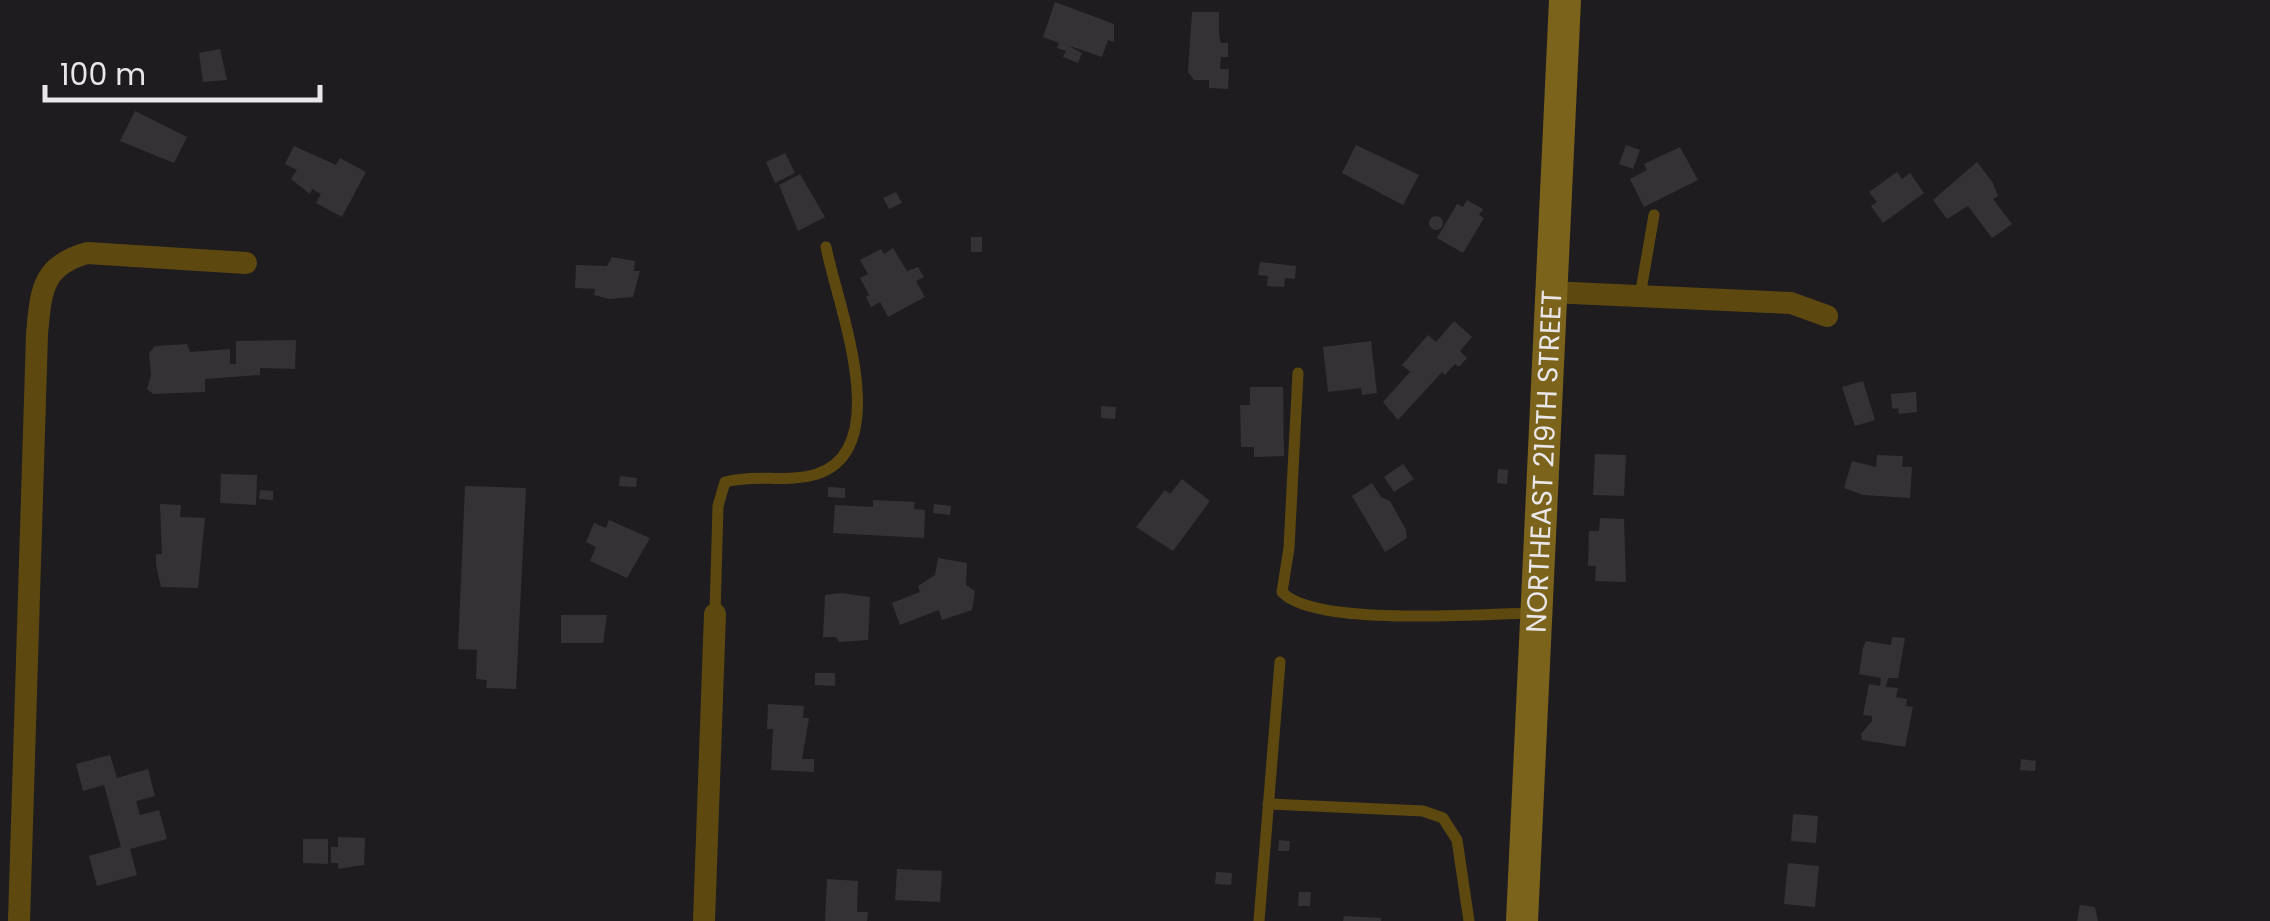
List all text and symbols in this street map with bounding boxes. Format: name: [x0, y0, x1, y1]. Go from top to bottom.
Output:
scale bar: [45, 40, 320, 102]
text: 100 m: [60, 53, 146, 96]
street label: NORTHEAST 219TH STREET: [1516, 289, 1571, 634]

